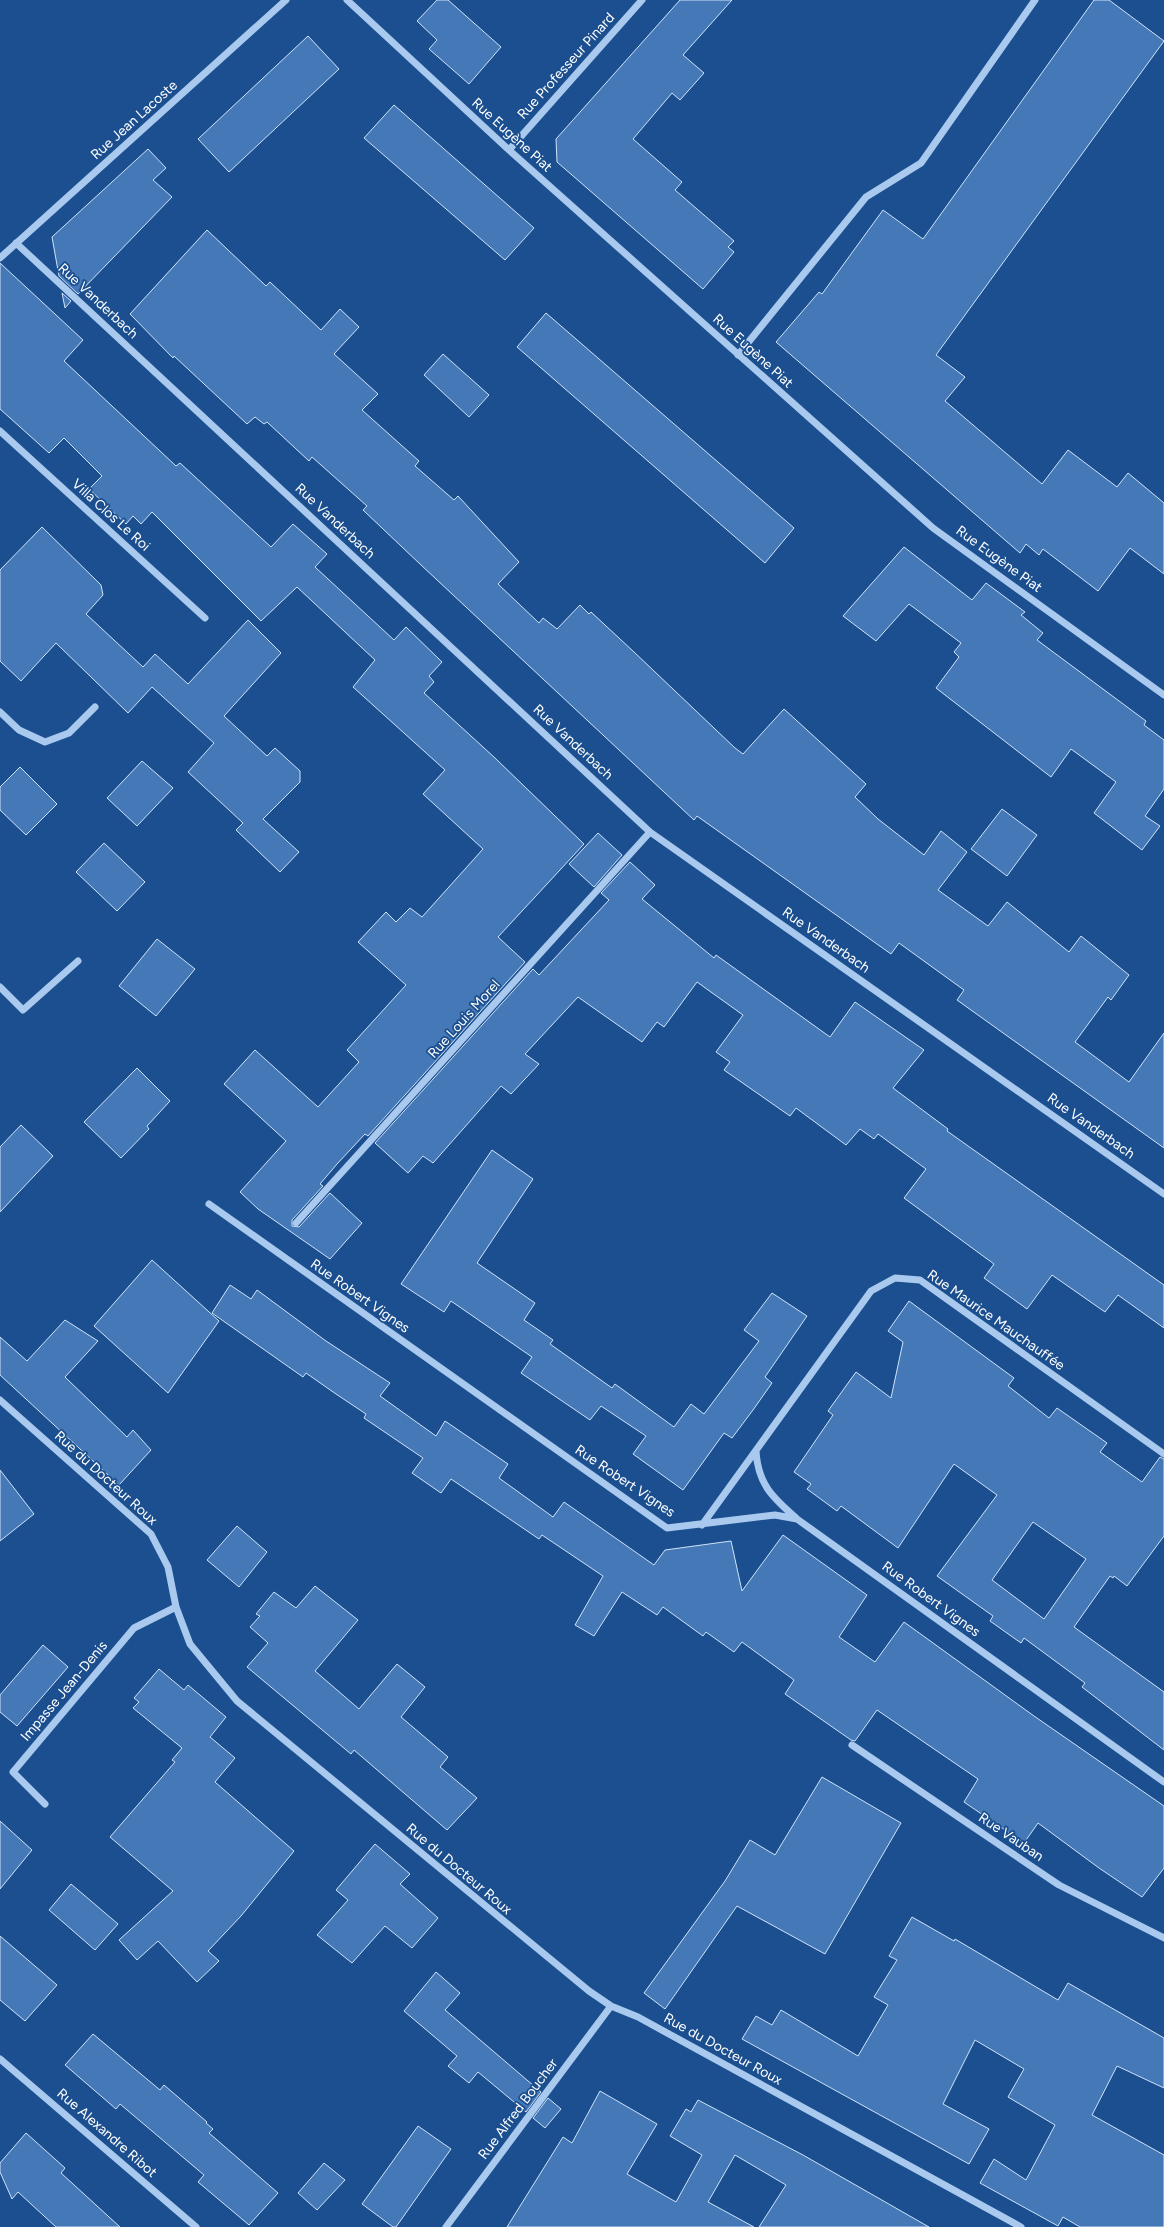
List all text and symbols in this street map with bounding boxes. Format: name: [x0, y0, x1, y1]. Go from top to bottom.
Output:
street label: Rue Professeur Pinard: [514, 9, 618, 123]
street label: Rue Jean Lacoste: [87, 76, 181, 163]
street label: Rue Eugène Piat: [468, 94, 556, 176]
street label: Rue Vanderbach: [55, 260, 142, 342]
street label: Rue Eugène Piat: [709, 310, 797, 392]
street label: Villa Clos Le Roi: [68, 475, 154, 555]
street label: Rue Vanderbach: [292, 480, 379, 562]
street label: Rue Eugène Piat: [953, 522, 1045, 596]
street label: Rue Vanderbach: [530, 701, 617, 783]
street label: Rue Vanderbach: [779, 903, 873, 977]
street label: Rue Louis Morel: [424, 976, 504, 1062]
street label: Rue Vanderbach: [1044, 1089, 1138, 1163]
street label: Rue Robert Vignes: [307, 1255, 413, 1337]
street label: Rue Maurice Mauchauffée: [924, 1266, 1068, 1374]
street label: Rue du Docteur Roux: [51, 1427, 161, 1529]
street label: Rue Robert Vignes: [572, 1441, 678, 1521]
street label: Rue Robert Vignes: [879, 1558, 983, 1640]
street label: Impasse Jean-Denis: [17, 1637, 111, 1745]
street label: Rue Vauban: [975, 1809, 1047, 1865]
street label: Rue du Docteur Roux: [403, 1820, 516, 1918]
street label: Rue du Docteur Roux: [661, 2009, 785, 2089]
street label: Rue Alfred Boucher: [475, 2055, 562, 2163]
street label: Rue Alexandre Ribot: [53, 2085, 161, 2181]

